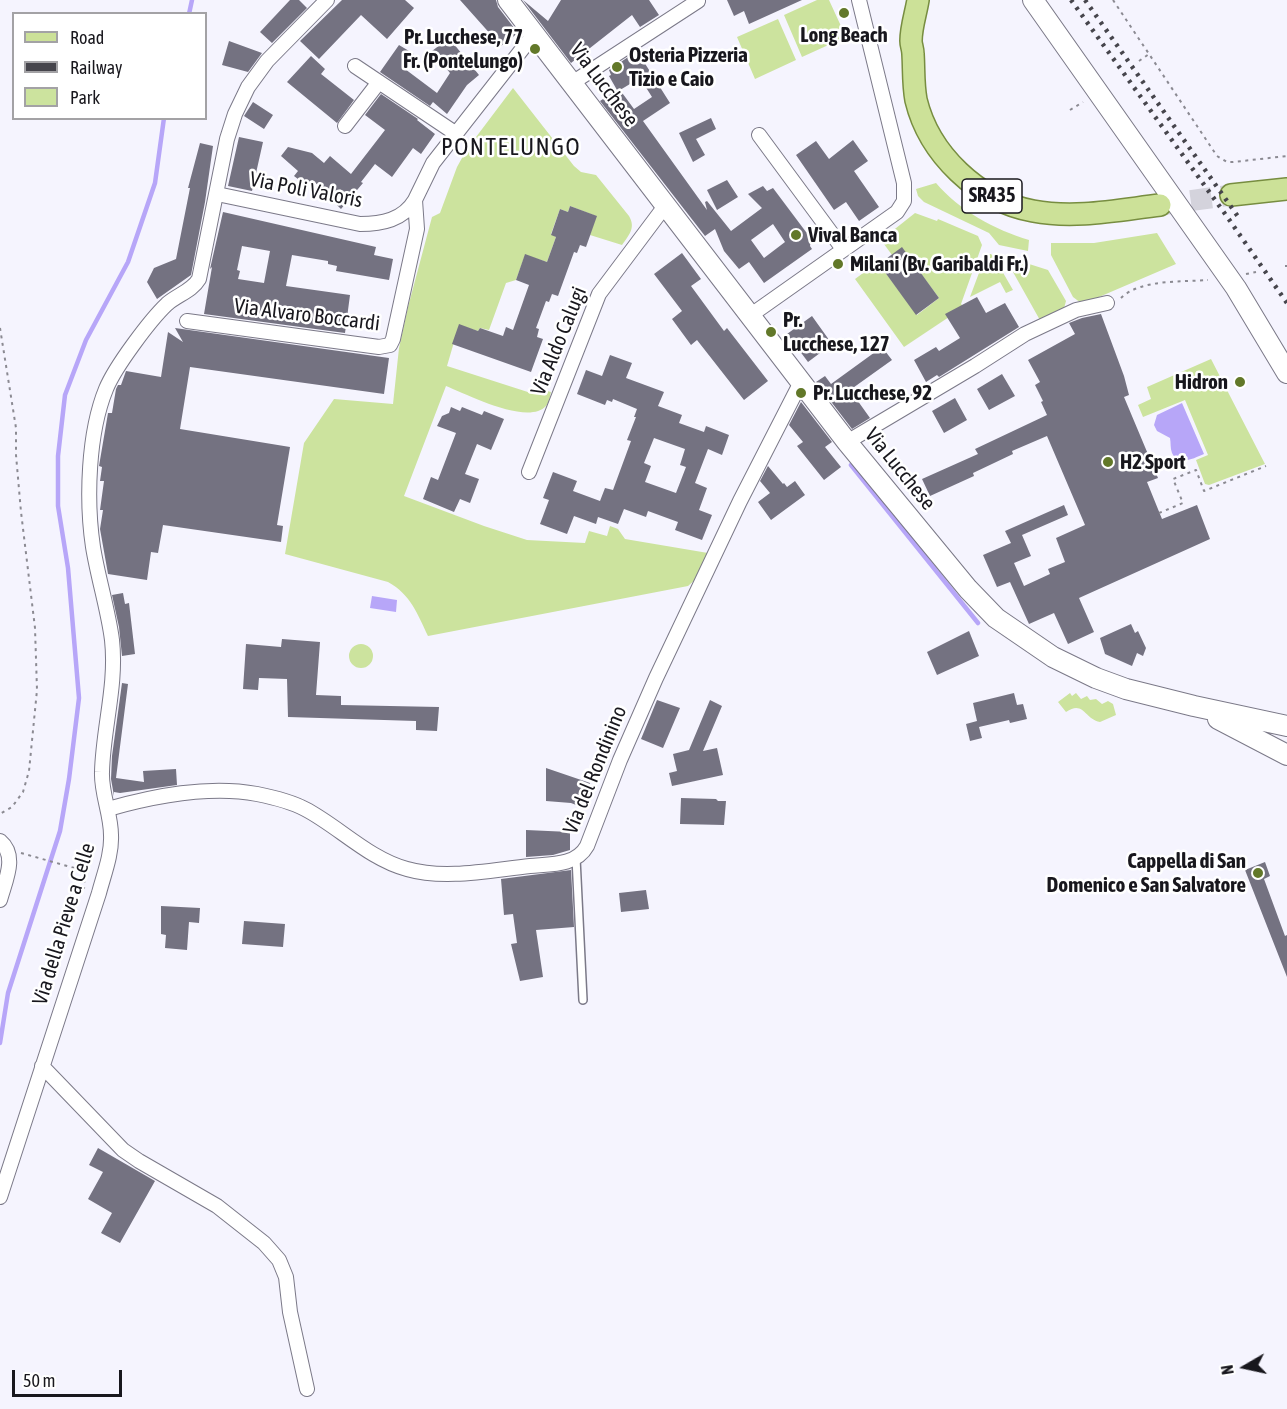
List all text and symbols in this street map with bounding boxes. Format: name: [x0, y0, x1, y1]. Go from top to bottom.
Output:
marker: Long Beach: [837, 6, 851, 20]
legend: [12, 12, 207, 120]
place label: Long Beach: [800, 22, 888, 48]
place label: Pr. Lucchese, 77 Fr. (Pontelungo): [403, 24, 523, 74]
text: Road: [70, 27, 104, 48]
street label: Via Lucchese: [564, 38, 644, 132]
marker: Pr. Lucchese, 77 Fr. (Pontelungo): [528, 42, 542, 56]
place label: Osteria Pizzeria Tizio e Caio: [629, 42, 748, 92]
text: Railway: [70, 57, 122, 78]
marker: Osteria Pizzeria Tizio e Caio: [610, 60, 624, 74]
text: Park: [70, 87, 100, 108]
district label: PONTELUNGO: [441, 133, 581, 161]
street label: Via Poli Valoris: [248, 167, 364, 213]
road number: SR435: [962, 179, 1022, 213]
place label: Vival Banca: [808, 222, 897, 248]
marker: Vival Banca: [789, 228, 803, 242]
place label: Milani (Bv. Garibaldi Fr.): [850, 251, 1029, 277]
marker: Milani (Bv. Garibaldi Fr.): [831, 257, 845, 271]
street label: Via Aldo Calugi: [526, 283, 592, 399]
street label: Via Alvaro Boccardi: [233, 294, 381, 336]
place label: Pr. Lucchese, 127: [783, 307, 890, 357]
marker: Pr. Lucchese, 127: [764, 325, 778, 339]
place label: Hidron: [1175, 369, 1228, 395]
marker: Hidron: [1233, 375, 1247, 389]
place label: Pr. Lucchese, 92: [813, 380, 932, 406]
marker: Pr. Lucchese, 92: [794, 386, 808, 400]
street label: Via Lucchese: [859, 423, 941, 515]
place label: H2 Sport: [1120, 449, 1186, 475]
marker: H2 Sport: [1101, 455, 1115, 469]
street label: Via del Rondinino: [558, 702, 632, 838]
street label: Via della Pieve a Celle: [27, 840, 101, 1008]
place label: Cappella di San Domenico e San Salvatore: [1047, 848, 1246, 898]
marker: Cappella di San Domenico e San Salvatore: [1251, 866, 1265, 880]
north arrow: [1215, 1337, 1275, 1397]
scale bar: [15, 1358, 124, 1396]
text: N: [1218, 1364, 1237, 1376]
text: 50 m: [23, 1370, 55, 1391]

